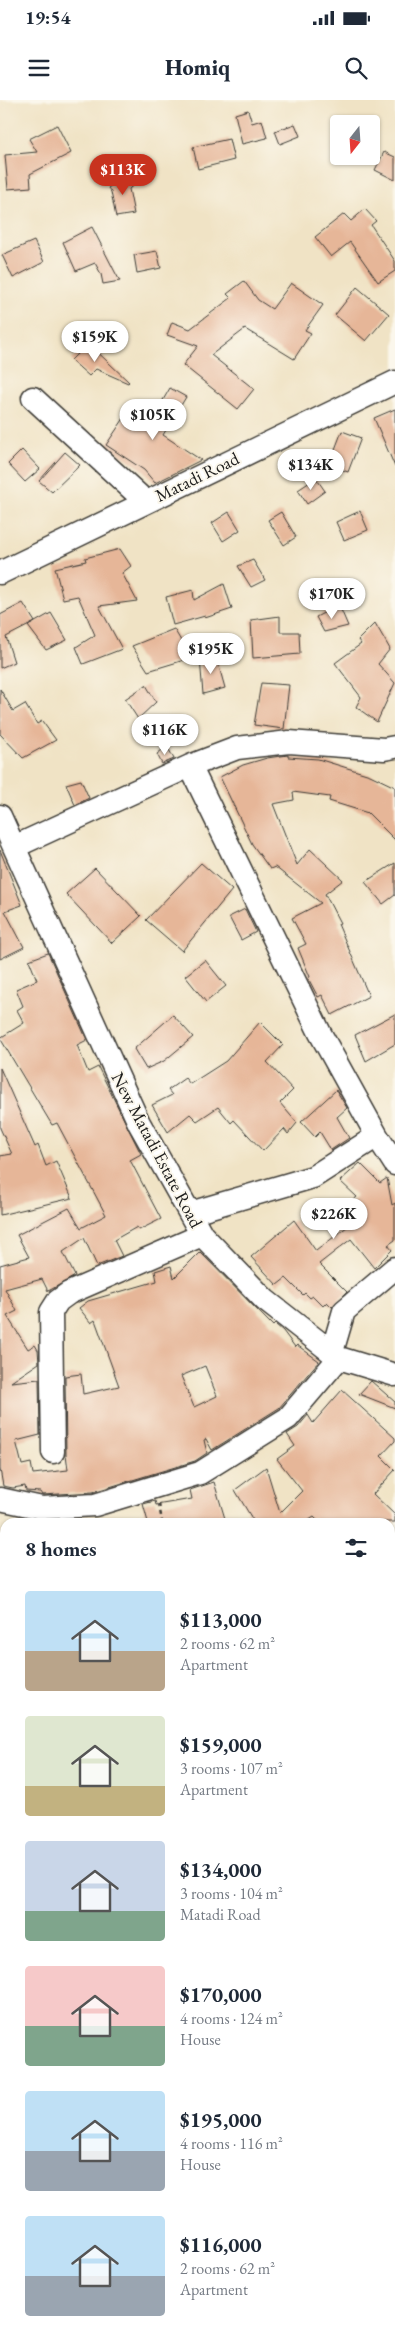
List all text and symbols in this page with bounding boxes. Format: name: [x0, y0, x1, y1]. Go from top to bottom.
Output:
text: 19:54: [25, 5, 71, 30]
text: Homiq: [165, 53, 230, 82]
icon: menu: [25, 54, 53, 82]
icon: search: [342, 54, 370, 82]
north arrow: [330, 115, 380, 165]
map controls: [330, 115, 380, 165]
pin: $113K: [88, 154, 158, 196]
text: $113K: [101, 159, 145, 180]
pin: $159K: [60, 320, 130, 363]
text: $159K: [73, 326, 117, 347]
pin: $105K: [118, 398, 188, 441]
text: $105K: [131, 404, 175, 425]
street label: Matadi Road: [151, 446, 243, 507]
pin: $134K: [276, 448, 346, 491]
text: $134K: [289, 454, 333, 475]
pin: $170K: [297, 578, 367, 620]
text: $170K: [310, 583, 354, 604]
pin: $195K: [176, 632, 246, 675]
text: $195K: [189, 638, 233, 659]
pin: $116K: [130, 714, 200, 756]
text: $116K: [143, 719, 187, 740]
street label: New Matadi Estate Road: [107, 1068, 209, 1232]
pin: $226K: [299, 1198, 369, 1240]
text: $226K: [312, 1203, 356, 1224]
icon: filters: [342, 1534, 370, 1562]
text: 8 homes: [25, 1535, 97, 1562]
text: $113,000: [180, 1606, 262, 1633]
icon: home: [65, 1611, 125, 1671]
text: 2 rooms · 62 m²: [180, 1633, 275, 1654]
text: Apartment: [180, 1654, 248, 1675]
text: $159,000: [180, 1731, 262, 1758]
icon: home: [65, 1736, 125, 1796]
text: 3 rooms · 107 m²: [180, 1758, 283, 1779]
text: Apartment: [180, 1779, 248, 1800]
text: $134,000: [180, 1856, 262, 1883]
icon: home: [65, 1861, 125, 1921]
text: 3 rooms · 104 m²: [180, 1883, 283, 1904]
text: Matadi Road: [180, 1904, 261, 1925]
text: $170,000: [180, 1981, 262, 2008]
icon: home: [65, 1986, 125, 2046]
text: 4 rooms · 124 m²: [180, 2008, 283, 2029]
text: House: [180, 2029, 221, 2050]
text: $195,000: [180, 2106, 262, 2133]
icon: home: [65, 2111, 125, 2171]
text: 4 rooms · 116 m²: [180, 2133, 283, 2154]
text: House: [180, 2154, 221, 2175]
text: $116,000: [180, 2231, 262, 2258]
icon: home: [65, 2236, 125, 2296]
text: 2 rooms · 62 m²: [180, 2258, 275, 2279]
text: Apartment: [180, 2279, 248, 2300]

